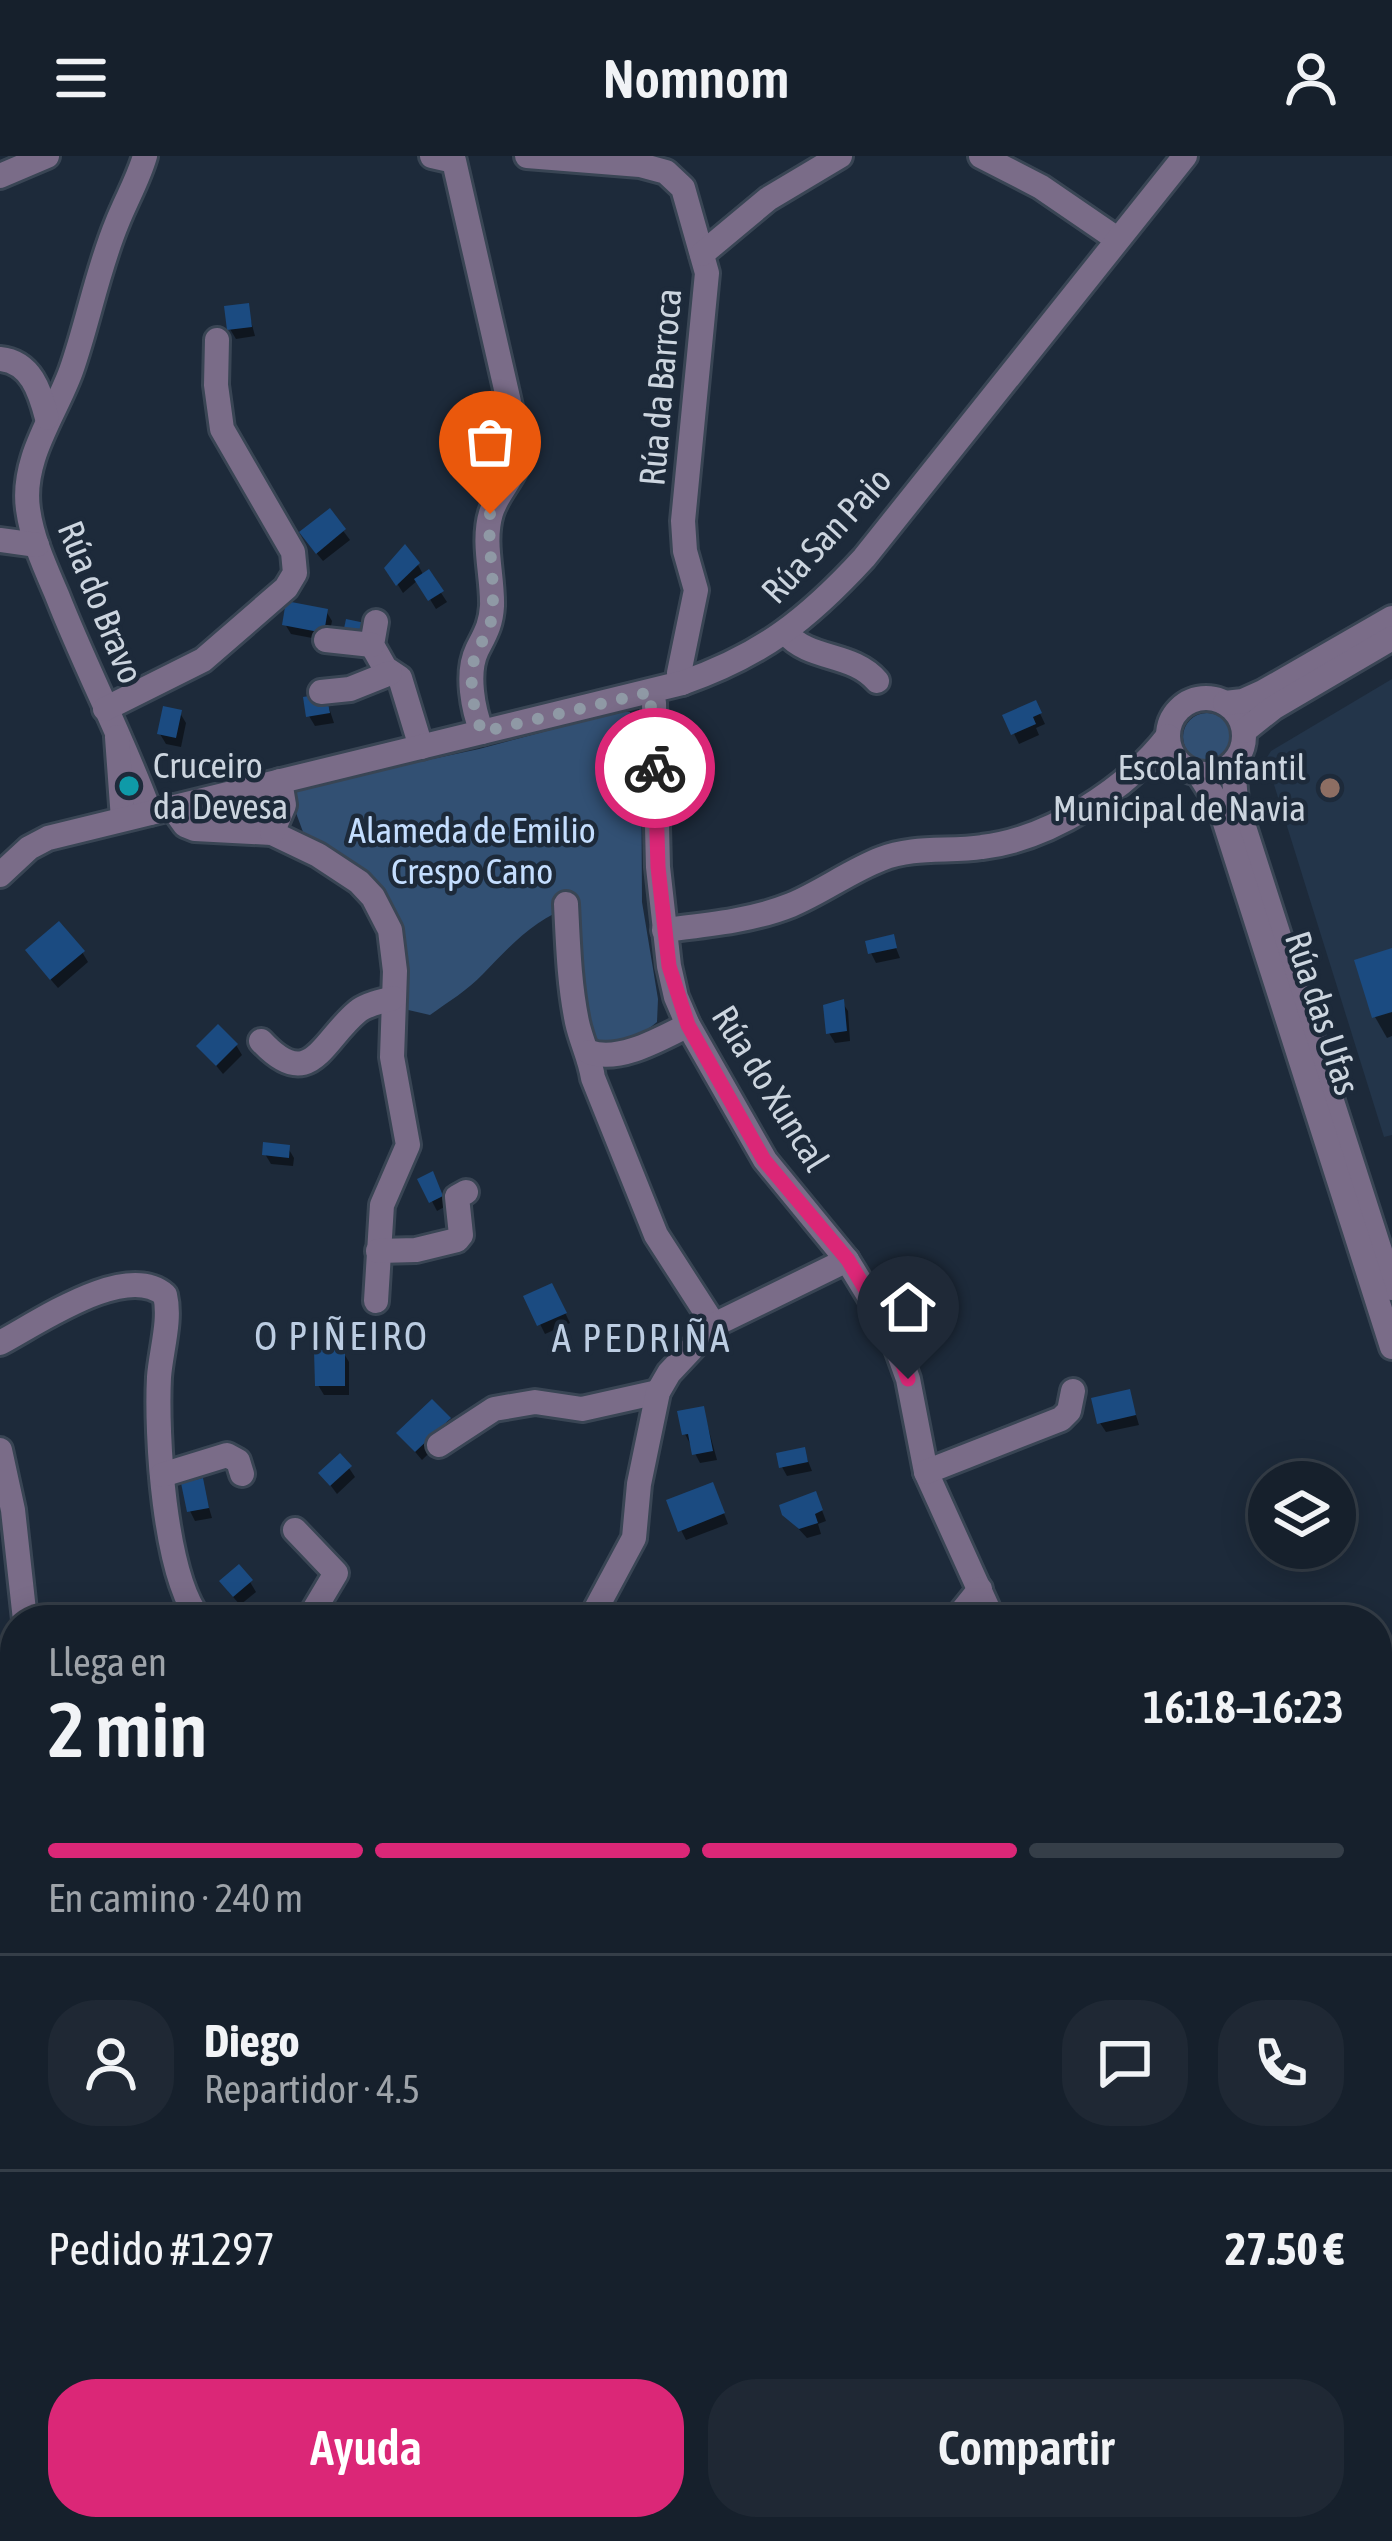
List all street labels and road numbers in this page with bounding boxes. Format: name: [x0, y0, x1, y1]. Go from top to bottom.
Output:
street label: Rúa da Barroca: [630, 287, 690, 487]
street label: Rúa San Paio: [753, 458, 899, 612]
street label: Rúa do Bravo: [49, 515, 153, 689]
street label: Rúa das Ufas: [1277, 926, 1369, 1100]
street label: Rúa do Xuncal: [704, 998, 839, 1179]

